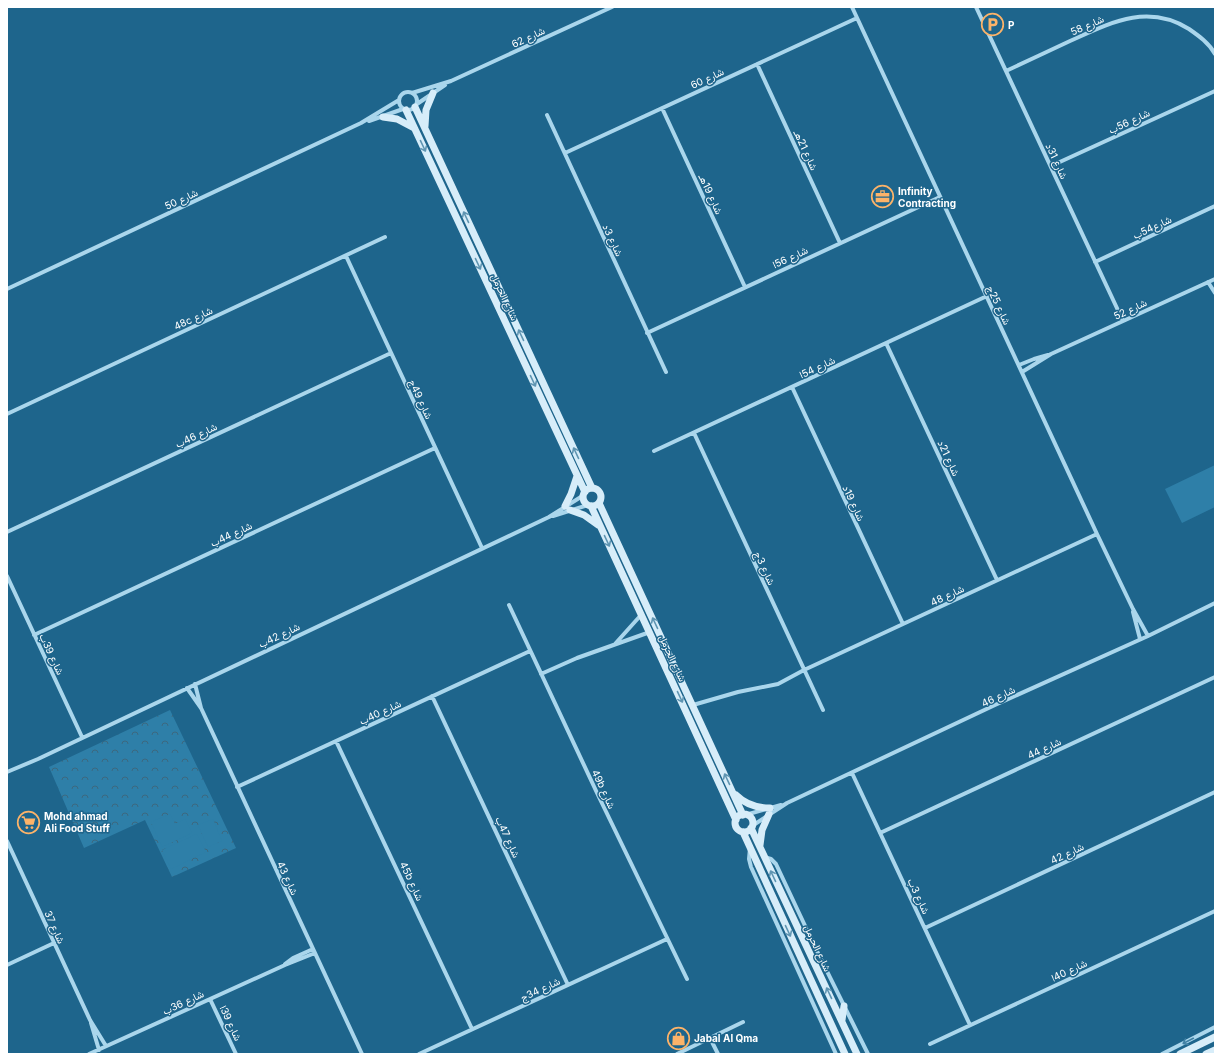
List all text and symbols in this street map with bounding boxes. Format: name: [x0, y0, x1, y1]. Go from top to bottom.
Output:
parking icon: P: [980, 12, 1006, 38]
street label: شارع 58: [1068, 12, 1106, 39]
place label: P: [1008, 19, 1015, 31]
street label: شارع 62: [509, 24, 547, 51]
street label: شارع 60: [688, 65, 726, 92]
street label: شارع 56ب: [1107, 106, 1152, 137]
street label: شارع 21هـ: [790, 127, 821, 172]
one-way arrow: [420, 139, 427, 151]
street label: شارع 31د: [1043, 141, 1071, 181]
street label: شارع 19هـ: [695, 171, 726, 217]
office icon: Infinity Contracting: [869, 184, 895, 210]
place label: Infinity Contracting: [898, 185, 956, 210]
street label: شارع 50: [162, 186, 200, 213]
one-way arrow: [462, 211, 469, 223]
street label: شارع54ب: [1131, 213, 1174, 242]
street label: شارع 3د: [599, 222, 626, 258]
street label: شارع 56ا: [770, 244, 810, 271]
one-way arrow: [475, 257, 482, 269]
street label: شارع الحرمل: [488, 272, 521, 323]
street label: شارع 25ج: [984, 284, 1013, 327]
street label: شارع 52: [1112, 296, 1149, 323]
street label: 48c شارع: [172, 304, 215, 333]
one-way arrow: [517, 329, 524, 341]
street label: شارع 54ا: [797, 354, 837, 381]
one-way arrow: [530, 375, 537, 387]
street label: شارع 49ج: [406, 377, 435, 421]
street label: شارع 46ب: [173, 420, 219, 451]
street label: شارع 21د: [935, 438, 962, 478]
one-way arrow: [572, 447, 579, 459]
street label: شارع 19د: [840, 483, 868, 523]
street label: شارع 44ب: [208, 519, 254, 550]
one-way arrow: [604, 535, 611, 547]
street label: شارع 3ج: [751, 549, 778, 587]
street label: شارع 48: [928, 582, 966, 609]
one-way arrow: [651, 618, 658, 630]
street label: شارع 42ب: [256, 620, 302, 651]
street label: شارع 39ب: [36, 631, 67, 677]
street label: شارع الحرمل: [656, 633, 689, 684]
street label: شارع 46: [979, 683, 1017, 710]
one-way arrow: [676, 691, 684, 703]
street label: شارع 40ب: [357, 697, 403, 728]
street label: شارع 44: [1025, 735, 1063, 762]
street label: 49b شارع: [589, 768, 618, 811]
one-way arrow: [723, 774, 730, 786]
supermarket icon: Mohd ahmad Ali Food Stuff: [15, 809, 41, 835]
place label: Mohd ahmad Ali Food Stuff: [44, 810, 110, 834]
street label: شارع 47ب: [492, 815, 523, 860]
street label: شارع 42: [1048, 840, 1086, 867]
street label: شارع 43: [274, 859, 301, 897]
street label: 45b شارع: [397, 860, 426, 903]
one-way arrow: [769, 870, 776, 882]
street label: شارع 3ب: [905, 876, 932, 916]
street label: شارع 37: [42, 909, 68, 946]
street label: شارع الحرمل: [801, 923, 834, 974]
one-way arrow: [785, 925, 792, 937]
street label: شارع 40ا: [1049, 956, 1089, 984]
street label: شارع 34ج: [518, 975, 562, 1004]
street label: شارع 36ب: [160, 987, 206, 1018]
one-way arrow: [825, 988, 832, 1000]
street label: شارع 39ا: [217, 1003, 244, 1043]
shop icon: Jabal Al Qma: [665, 1025, 691, 1051]
place label: Jabal Al Qma: [694, 1032, 758, 1044]
one-way arrow: [1183, 1037, 1195, 1045]

